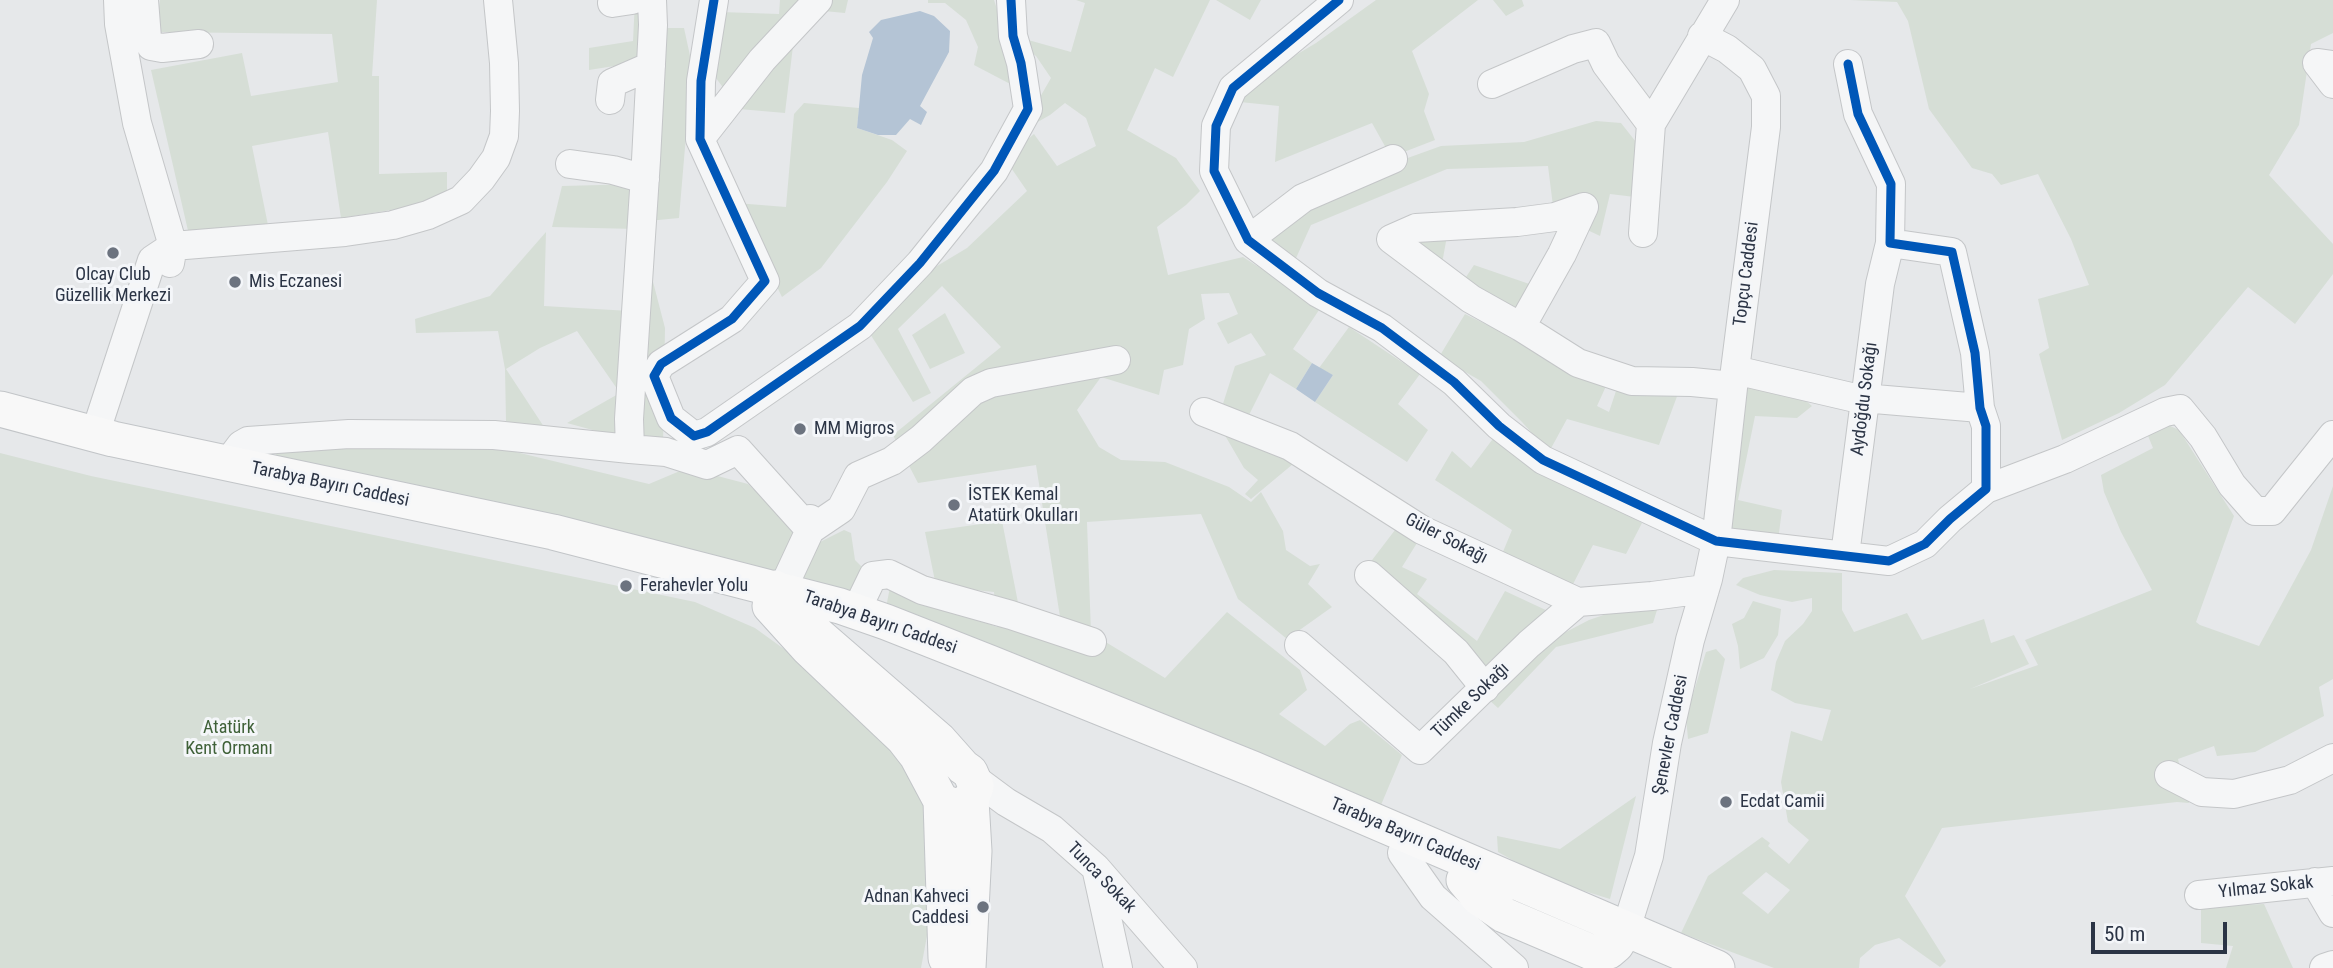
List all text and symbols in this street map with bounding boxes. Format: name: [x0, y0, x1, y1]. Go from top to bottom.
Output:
street label: Topçu Caddesi: [1730, 221, 1764, 327]
marker: Olcay Club Güzellik Merkezi: [105, 245, 121, 261]
place label: Olcay Club Güzellik Merkezi: [55, 264, 171, 306]
place label: Mis Eczanesi: [249, 271, 342, 293]
marker: Mis Eczanesi: [227, 274, 243, 290]
street label: Aydoğdu Sokağı: [1847, 341, 1883, 457]
place label: MM Migros: [814, 418, 894, 440]
marker: MM Migros: [792, 421, 808, 437]
street label: Tarabya Bayırı Caddesi: [249, 458, 411, 512]
place label: İSTEK Kemal Atatürk Okulları: [968, 484, 1078, 526]
marker: İSTEK Kemal Atatürk Okulları: [946, 497, 962, 513]
street label: Güler Sokağı: [1401, 509, 1491, 569]
place label: Ferahevler Yolu: [640, 575, 748, 597]
marker: Ferahevler Yolu: [618, 578, 634, 594]
street label: Tarabya Bayırı Caddesi: [800, 587, 960, 659]
street label: Tümke Sokağı: [1428, 659, 1514, 743]
street label: Şenevler Caddesi: [1649, 673, 1693, 797]
park label: Atatürk Kent Ormanı: [185, 717, 273, 760]
place label: Ecdat Camii: [1740, 791, 1825, 813]
street label: Tarabya Bayırı Caddesi: [1327, 794, 1483, 876]
marker: Ecdat Camii: [1718, 794, 1734, 810]
street label: Tunca Sokak: [1062, 838, 1140, 918]
street label: Yılmaz Sokak: [2218, 872, 2314, 904]
place label: Adnan Kahveci Caddesi: [864, 886, 969, 928]
marker: Adnan Kahveci Caddesi: [975, 899, 991, 915]
scale bar: [2095, 908, 2232, 952]
text: 50 m: [2104, 922, 2145, 946]

